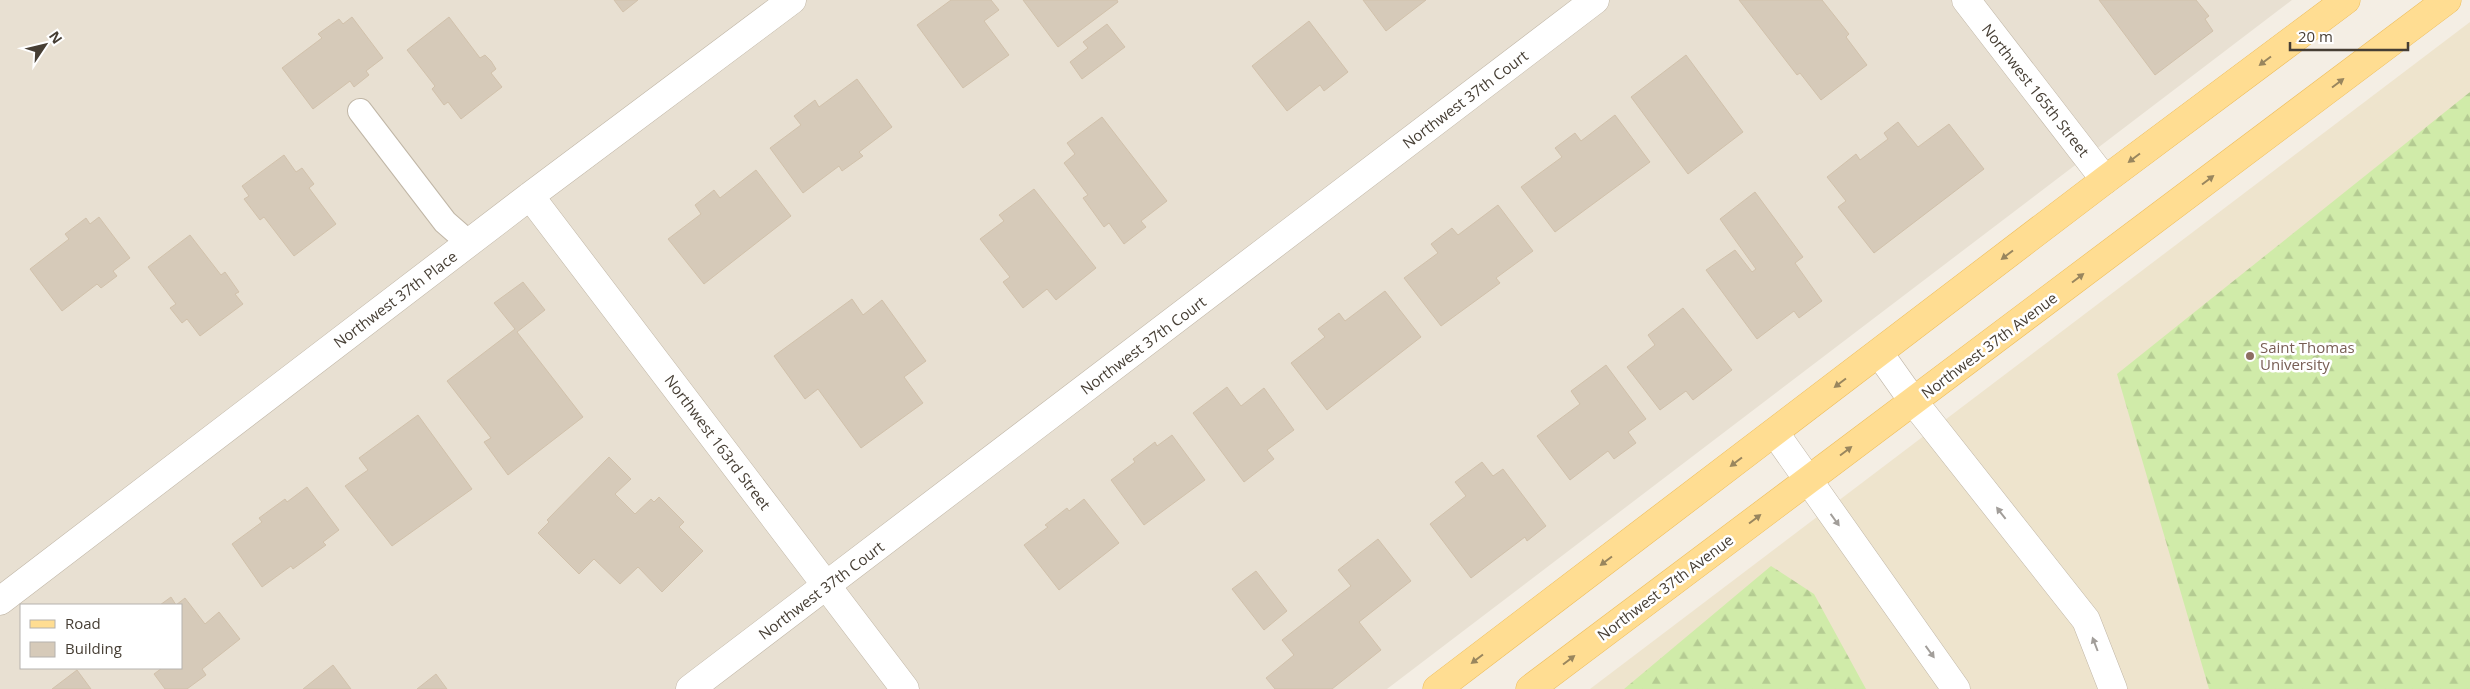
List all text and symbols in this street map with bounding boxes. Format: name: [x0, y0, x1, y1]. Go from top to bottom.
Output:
street label: Northwest 165th Street: [1978, 19, 2094, 161]
north arrow: [20, 20, 70, 70]
scale bar: [2290, 20, 2408, 52]
text: 20 m: [2298, 26, 2333, 46]
text: N: [45, 27, 67, 47]
street label: Northwest 37th Court: [1398, 45, 1532, 153]
one-way arrow: [2259, 55, 2272, 66]
one-way arrow: [2331, 78, 2345, 88]
one-way arrow: [2127, 153, 2141, 163]
one-way arrow: [2201, 175, 2214, 186]
street label: Northwest 37th Place: [329, 246, 461, 352]
one-way arrow: [2000, 250, 2014, 260]
one-way arrow: [2071, 272, 2084, 283]
street label: Northwest 37th Avenue: [1917, 287, 2061, 403]
street label: Northwest 37th Court: [1076, 291, 1210, 399]
place label: Saint Thomas University: [2260, 337, 2355, 374]
marker: Saint Thomas University: [2244, 350, 2256, 362]
street label: Northwest 163rd Street: [661, 370, 775, 514]
one-way arrow: [1833, 378, 1847, 388]
one-way arrow: [1839, 446, 1852, 457]
one-way arrow: [1729, 457, 1743, 467]
one-way arrow: [1996, 506, 2006, 519]
one-way arrow: [1830, 513, 1840, 527]
one-way arrow: [1748, 514, 1761, 525]
street label: Northwest 37th Avenue: [1593, 529, 1737, 645]
street label: Northwest 37th Court: [754, 536, 888, 644]
one-way arrow: [1600, 555, 1613, 566]
legend: [20, 604, 182, 669]
text: Road: [65, 613, 101, 633]
one-way arrow: [2091, 636, 2099, 651]
text: Building: [65, 638, 122, 658]
one-way arrow: [1925, 645, 1935, 659]
one-way arrow: [1470, 654, 1484, 664]
one-way arrow: [1562, 654, 1575, 665]

